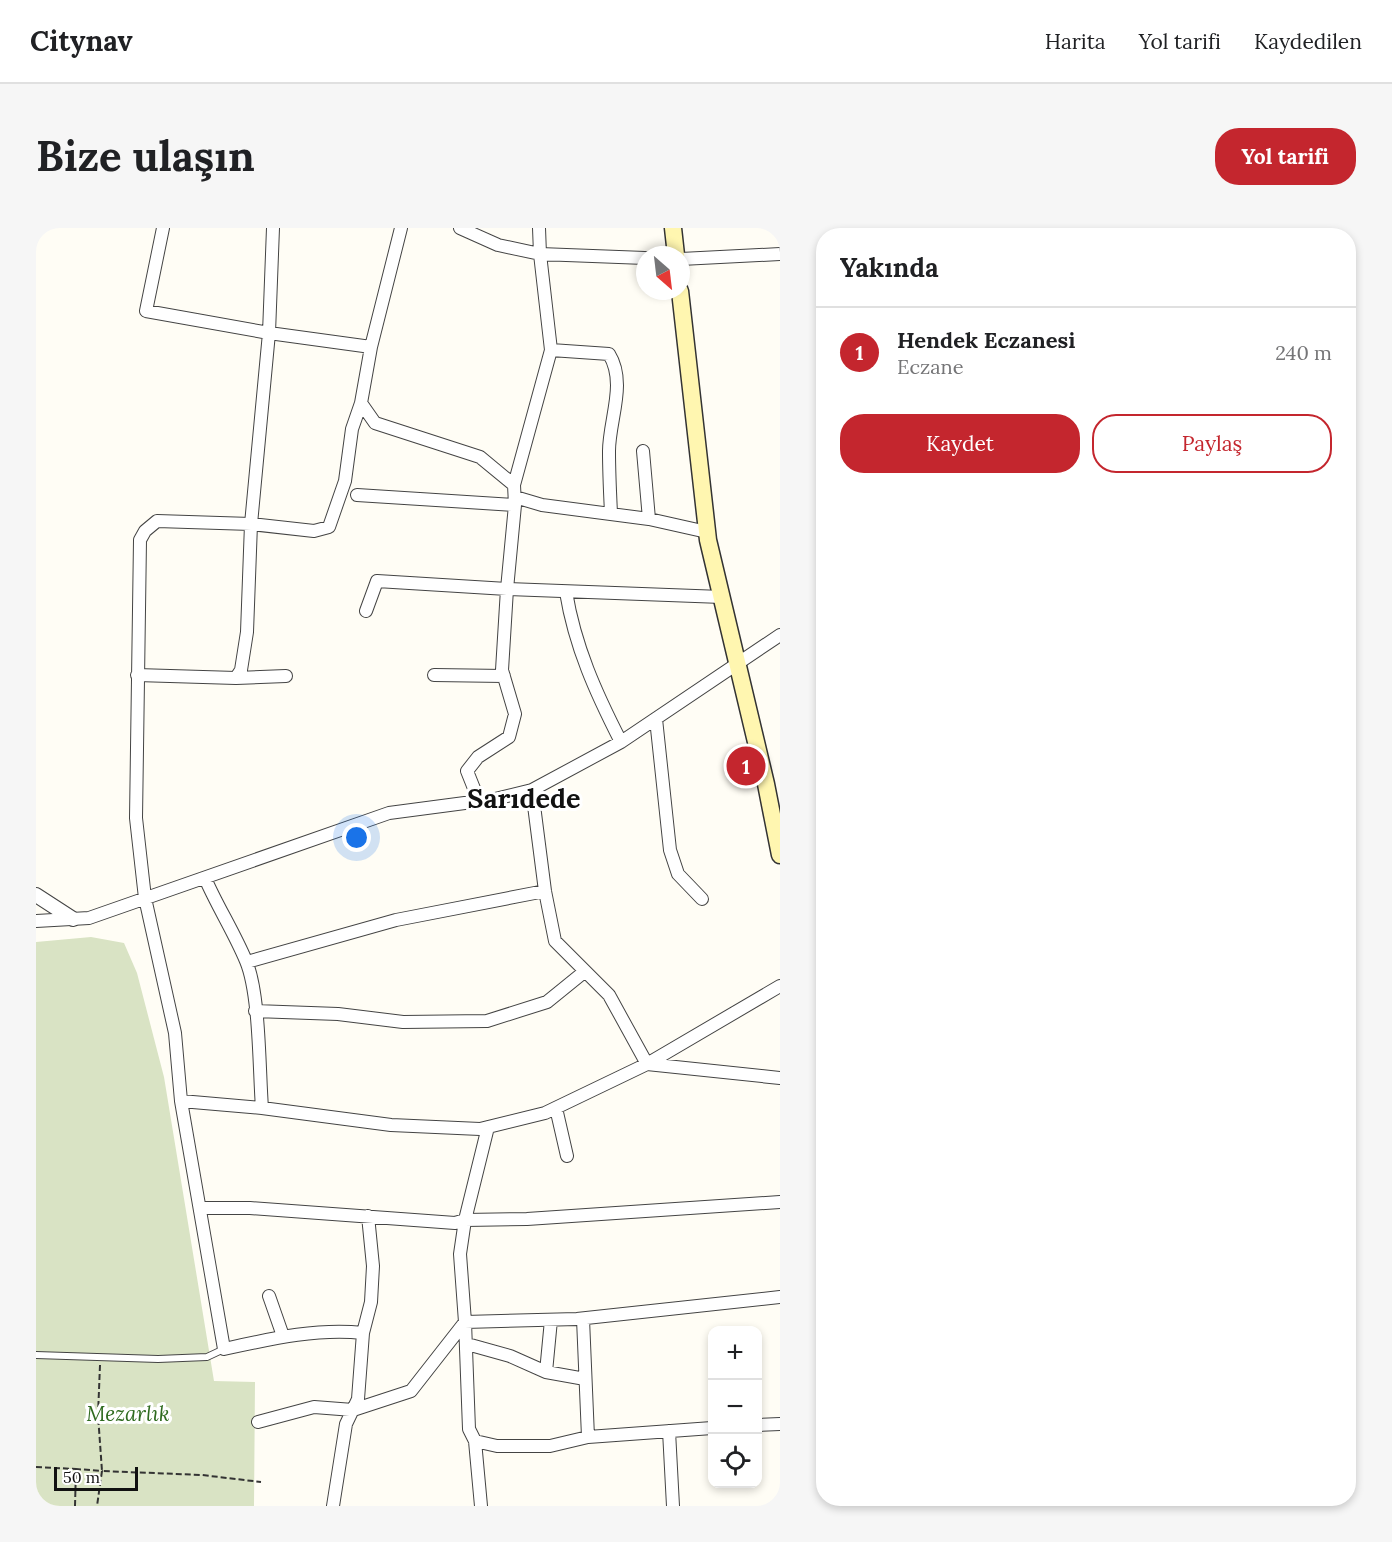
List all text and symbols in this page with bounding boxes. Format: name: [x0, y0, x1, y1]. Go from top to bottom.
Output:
text: Citynav: [30, 23, 133, 59]
text: Harita: [1045, 28, 1106, 55]
text: Yol tarifi: [1139, 28, 1221, 55]
text: Kaydedilen: [1254, 28, 1362, 55]
button: Yol tarifi: [1215, 128, 1356, 185]
text: Bize ulaşın: [36, 129, 255, 183]
north arrow: [636, 246, 690, 300]
text: Yakında: [840, 251, 939, 284]
text: Hendek Eczanesi: [897, 326, 1075, 354]
text: 1: [855, 340, 864, 365]
text: 240 m: [1275, 340, 1332, 365]
text: Eczane: [897, 354, 964, 379]
button: Kaydet: [840, 414, 1080, 473]
button: Paylaş: [1092, 414, 1332, 473]
pin: 1: [726, 744, 766, 788]
district label: Sarıdede: [467, 781, 581, 815]
your location: [342, 823, 371, 852]
map controls: [708, 1326, 762, 1488]
button: +: [708, 1326, 762, 1380]
button: −: [708, 1380, 762, 1434]
park label: Mezarlık: [86, 1400, 170, 1427]
button: locate: [708, 1434, 762, 1488]
scale bar: [54, 1464, 138, 1492]
text: 50 m: [63, 1467, 100, 1487]

